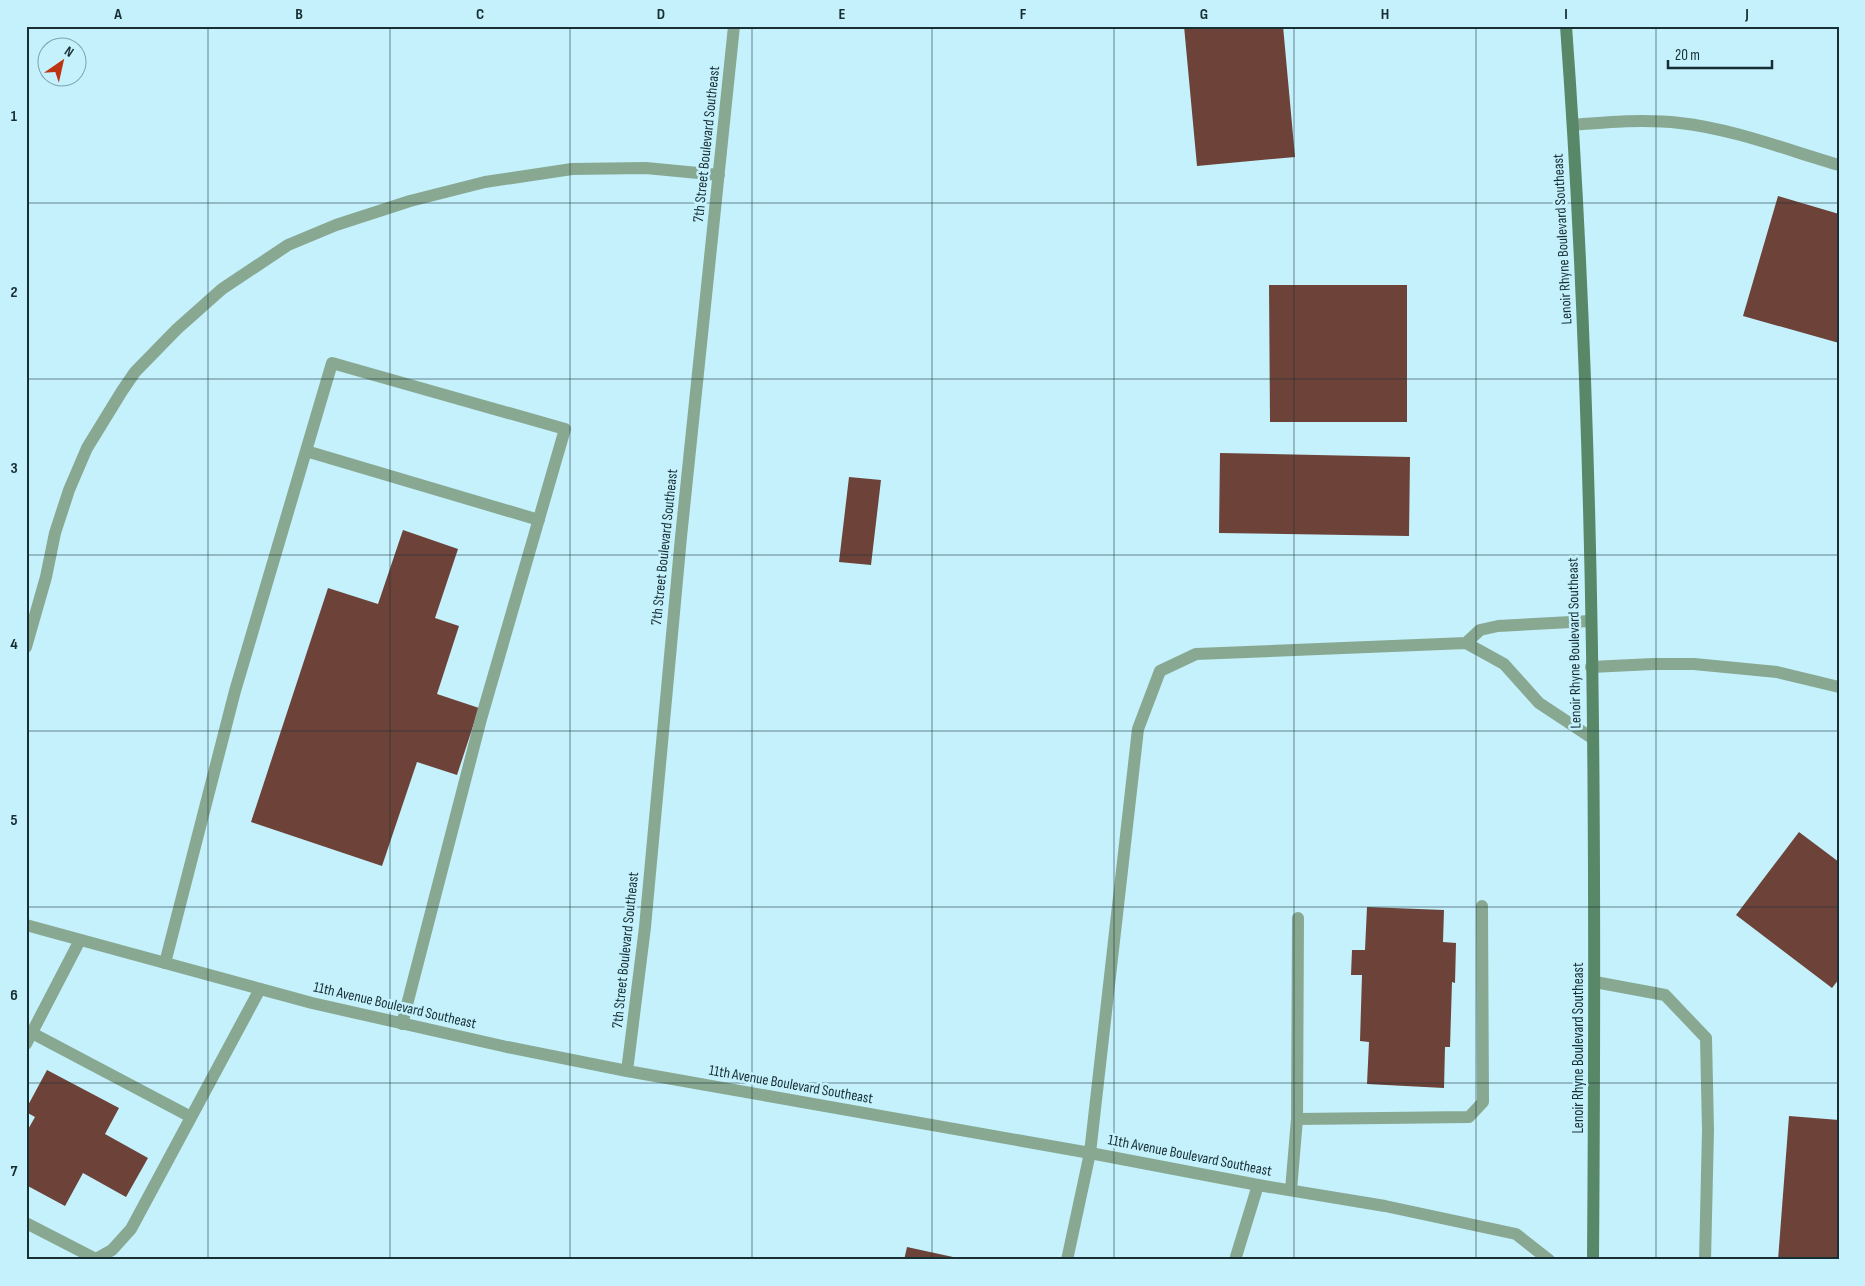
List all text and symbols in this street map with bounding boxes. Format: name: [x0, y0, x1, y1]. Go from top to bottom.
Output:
text: A: [113, 5, 122, 24]
text: B: [295, 5, 303, 24]
text: C: [476, 5, 484, 24]
text: D: [657, 5, 665, 24]
text: E: [839, 5, 846, 24]
text: F: [1020, 5, 1027, 24]
text: G: [1200, 5, 1208, 24]
text: H: [1381, 5, 1389, 24]
text: I: [1564, 5, 1568, 24]
text: J: [1744, 5, 1749, 24]
north arrow: [38, 38, 88, 88]
scale bar: [1668, 38, 1771, 70]
text: N: [61, 42, 77, 61]
text: 20 m: [1675, 46, 1700, 65]
street label: 7th Street Boulevard Southeast: [689, 64, 724, 223]
text: 1: [11, 107, 18, 126]
street label: Lenoir Rhyne Boulevard Southeast: [1549, 153, 1576, 325]
text: 2: [10, 283, 18, 302]
text: 3: [10, 459, 18, 478]
street label: 7th Street Boulevard Southeast: [647, 467, 682, 626]
street label: Lenoir Rhyne Boulevard Southeast: [1564, 557, 1585, 729]
text: 4: [10, 635, 18, 654]
text: 5: [10, 811, 18, 830]
street label: 7th Street Boulevard Southeast: [608, 870, 643, 1029]
street label: Lenoir Rhyne Boulevard Southeast: [1569, 962, 1588, 1134]
street label: 11th Avenue Boulevard Southeast: [312, 978, 479, 1034]
text: 6: [10, 986, 18, 1005]
street label: 11th Avenue Boulevard Southeast: [707, 1061, 875, 1108]
street label: 11th Avenue Boulevard Southeast: [1106, 1130, 1274, 1181]
text: 7: [11, 1162, 18, 1181]

